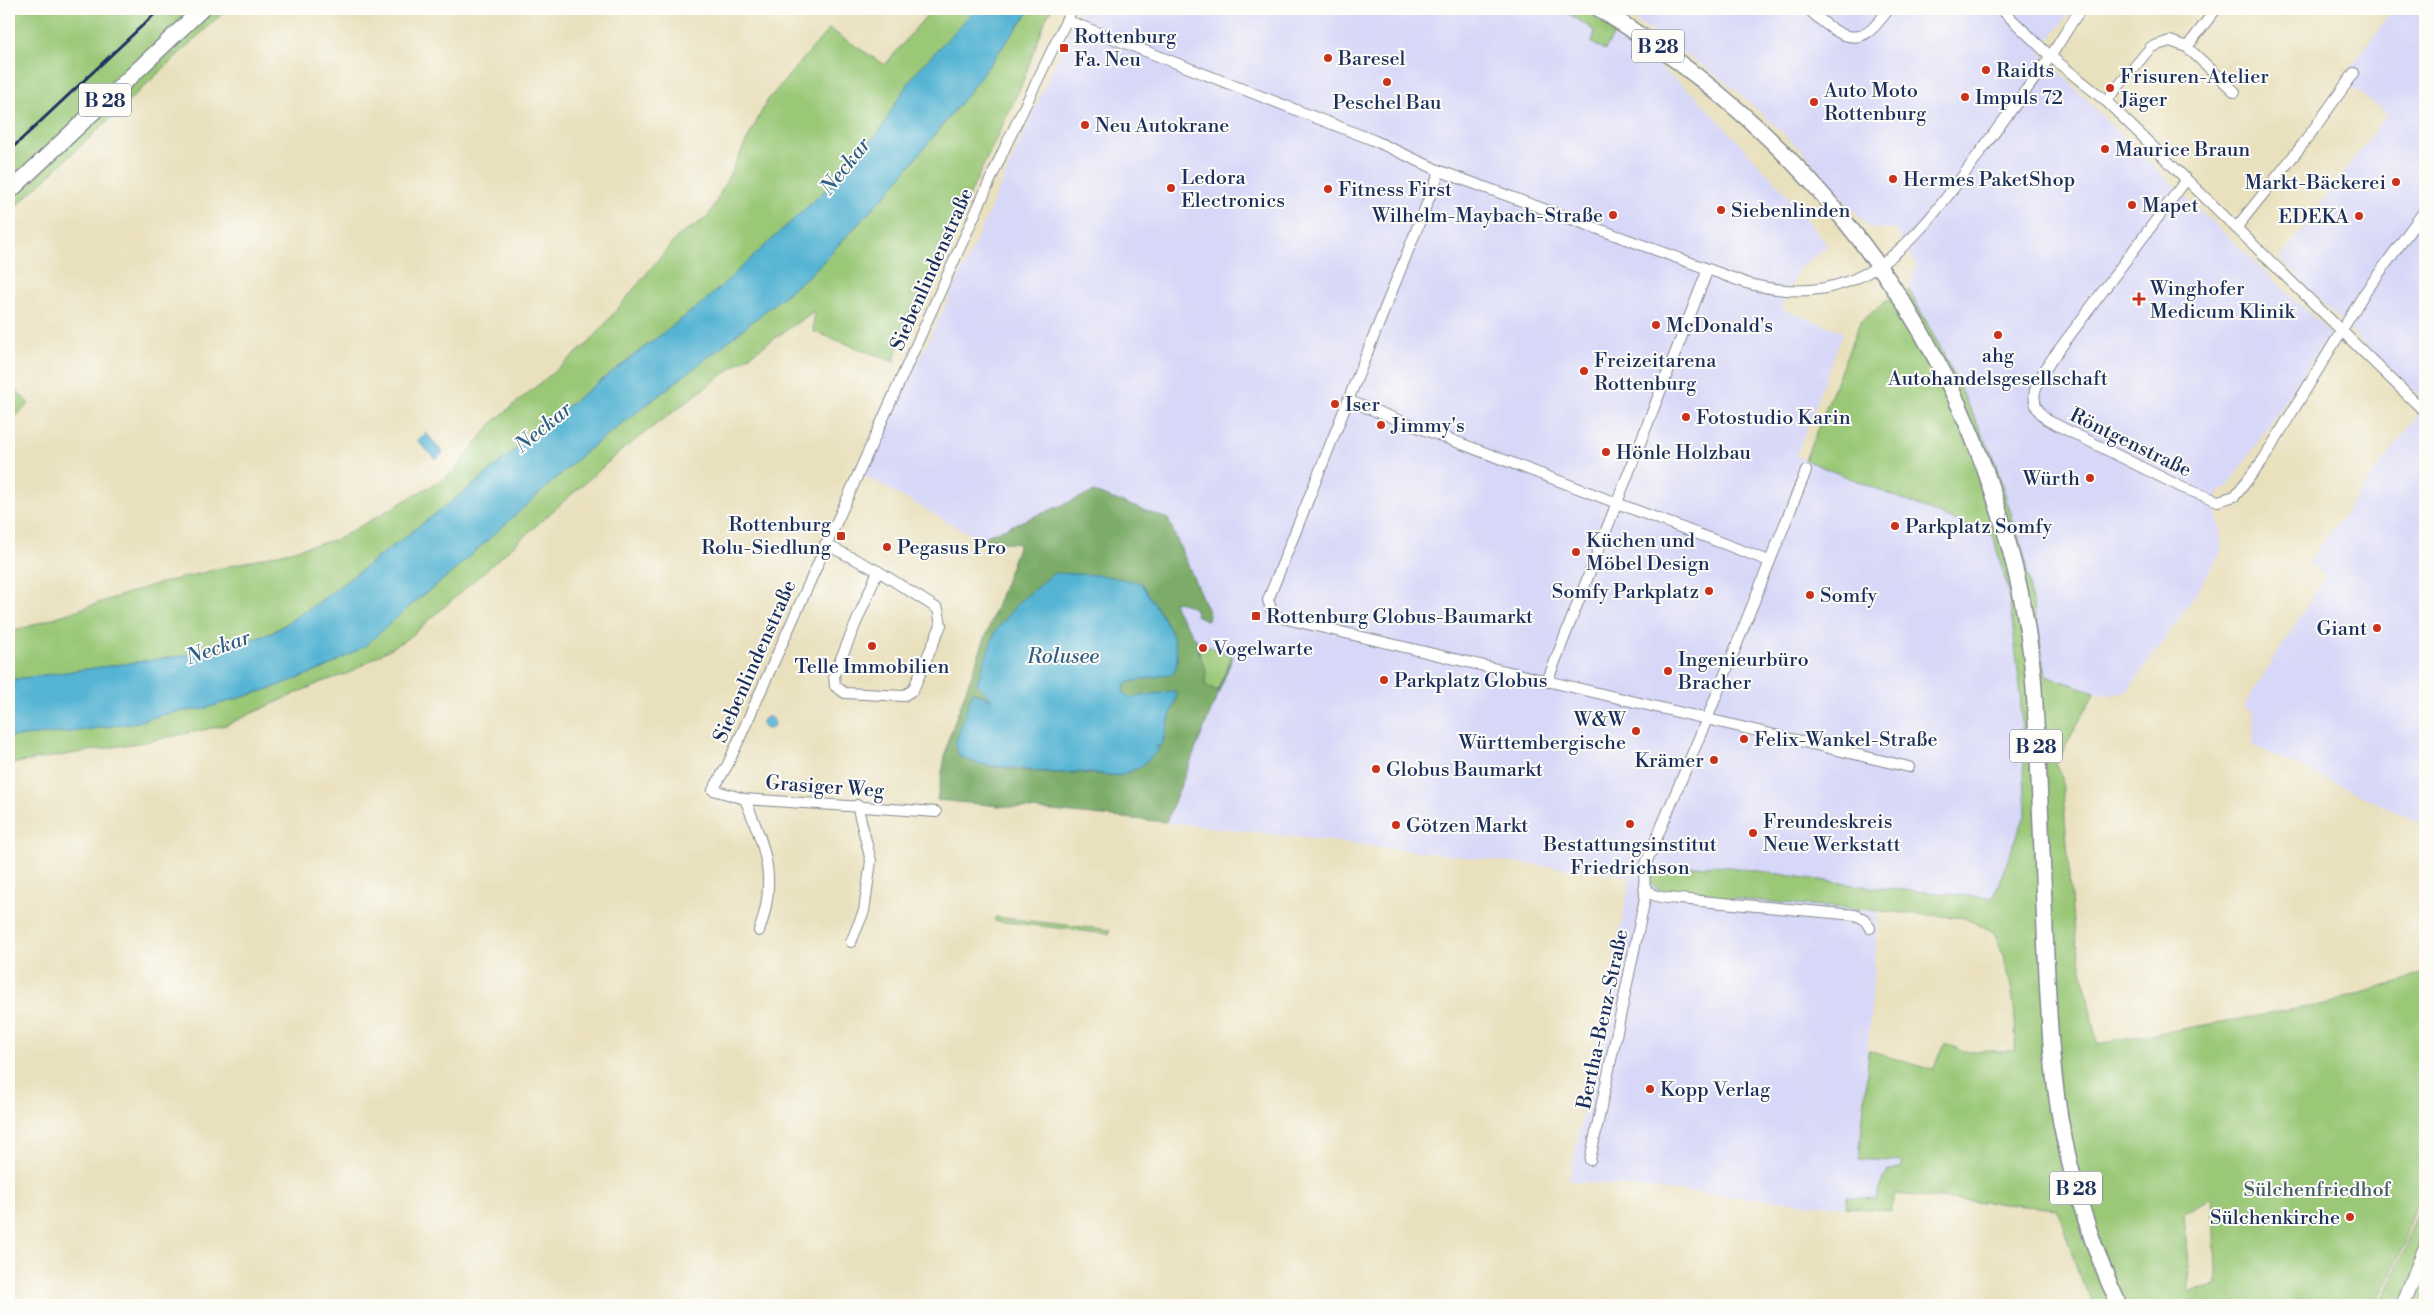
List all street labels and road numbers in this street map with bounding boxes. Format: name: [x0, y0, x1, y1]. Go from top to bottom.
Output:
road number: B 28: [1632, 29, 1684, 62]
road number: B 28: [79, 84, 131, 116]
street label: Siebenlindenstraße: [885, 184, 979, 355]
street label: Röntgenstraße: [2066, 403, 2195, 484]
street label: Siebenlindenstraße: [708, 576, 802, 747]
road number: B 28: [2010, 729, 2062, 762]
street label: Grasiger Weg: [765, 771, 886, 804]
street label: Bertha-Benz-Straße: [1572, 927, 1635, 1113]
road number: B 28: [2050, 1172, 2102, 1204]

